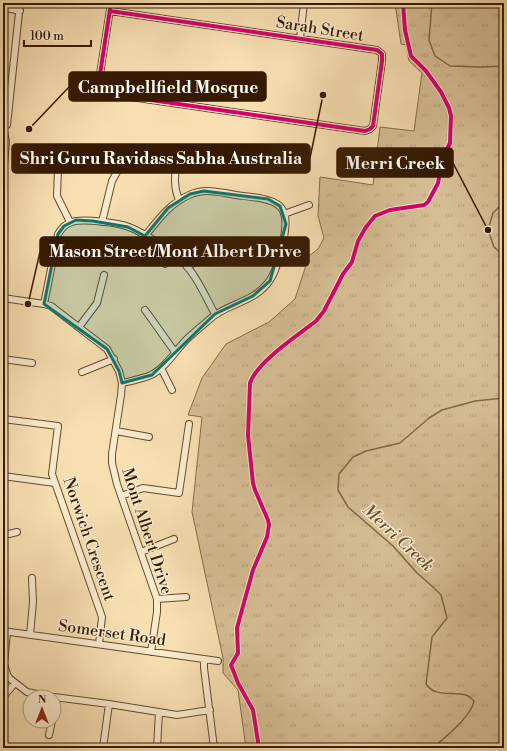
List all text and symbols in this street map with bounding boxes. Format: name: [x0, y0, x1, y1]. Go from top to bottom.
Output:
street label: Sarah Street: [275, 12, 366, 46]
scale bar: [24, 22, 91, 48]
text: 100 m: [30, 29, 64, 44]
callout: Campbellfield Mosque: [69, 72, 266, 101]
text: Campbellfield Mosque: [78, 77, 258, 99]
callout: Shri Guru Ravidass Sabha Australia: [12, 144, 310, 173]
text: Shri Guru Ravidass Sabha Australia: [20, 148, 303, 170]
callout: Merri Creek: [337, 148, 453, 177]
text: Merri Creek: [345, 153, 446, 175]
callout: Mason Street/Mont Albert Drive: [40, 237, 309, 266]
text: Mason Street/Mont Albert Drive: [49, 241, 301, 263]
street label: Mont Albert Drive: [117, 465, 177, 597]
street label: Norwich Crescent: [58, 475, 120, 604]
water label: Merri Creek: [358, 499, 438, 577]
street label: Somerset Road: [57, 616, 167, 650]
north arrow: [22, 689, 62, 729]
text: N: [38, 693, 47, 707]

